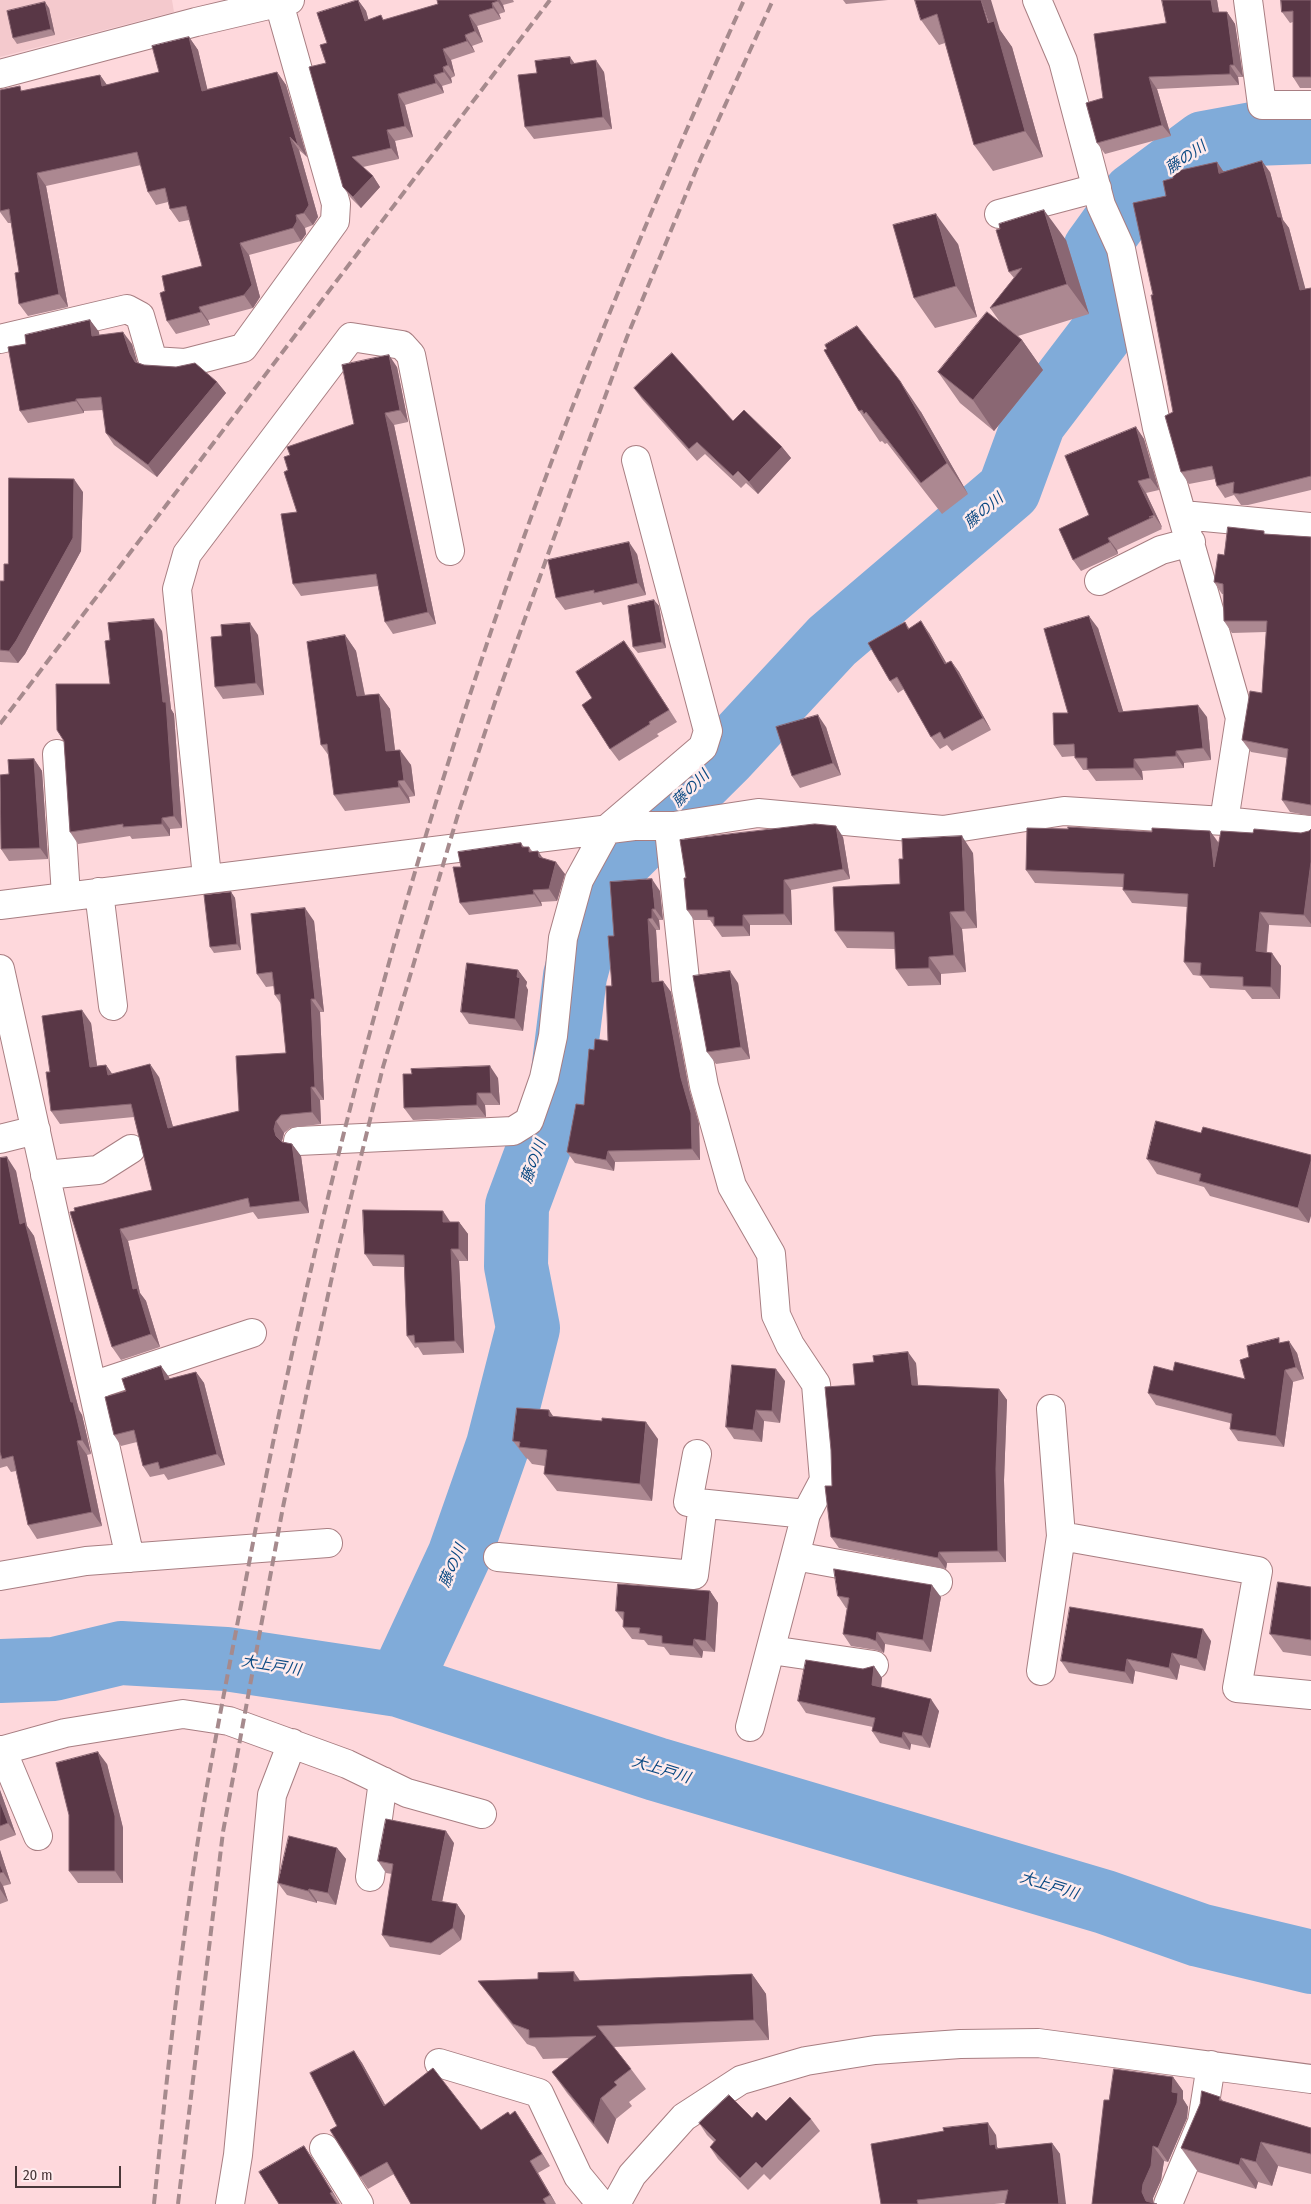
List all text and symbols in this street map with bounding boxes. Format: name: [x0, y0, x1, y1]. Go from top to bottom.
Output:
water label: 藤の川: [1162, 138, 1210, 178]
water label: 藤の川: [961, 490, 1007, 532]
water label: 藤の川: [669, 767, 713, 811]
water label: 藤の川: [518, 1138, 550, 1186]
water label: 藤の川: [436, 1542, 470, 1590]
water label: 大上戸川: [240, 1652, 302, 1680]
water label: 大上戸川: [630, 1753, 692, 1787]
water label: 大上戸川: [1018, 1869, 1080, 1903]
scale bar: [18, 2156, 124, 2188]
text: 20 m: [23, 2166, 53, 2184]

